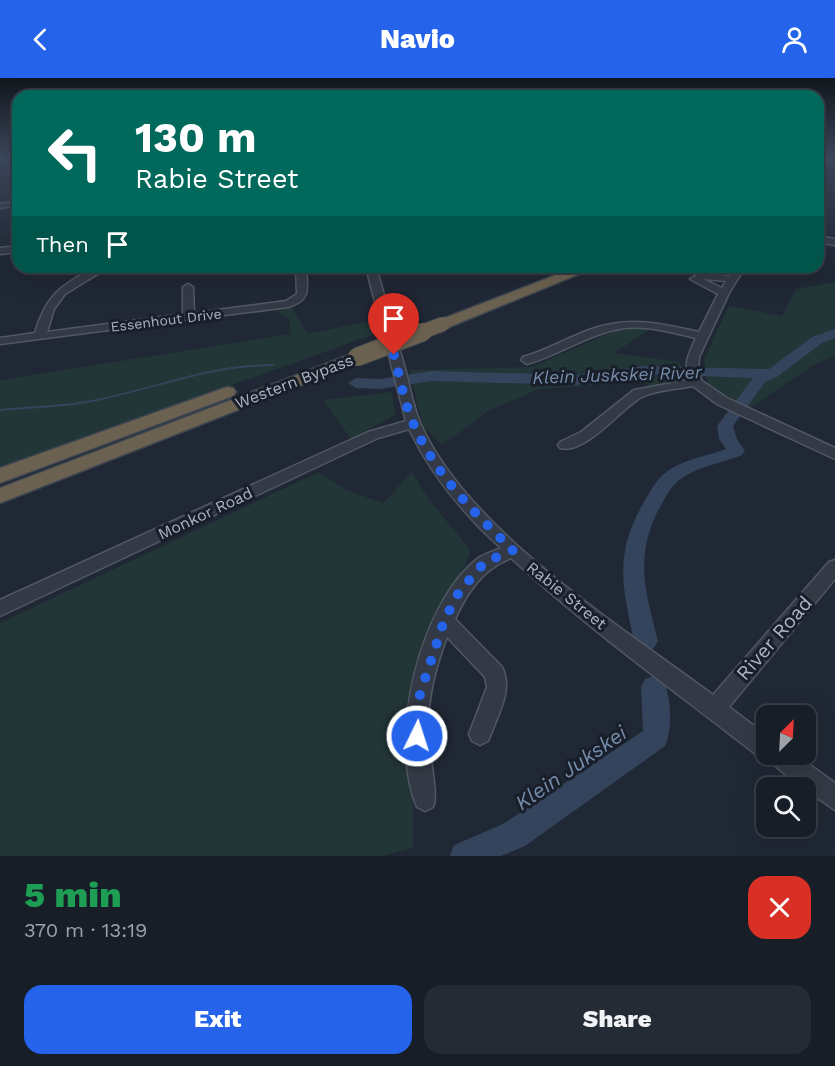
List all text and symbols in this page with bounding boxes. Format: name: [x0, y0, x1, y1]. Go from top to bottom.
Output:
icon: back: [24, 23, 57, 56]
text: Navio: [380, 23, 455, 55]
icon: person: [778, 23, 811, 56]
text: 130 m: [135, 113, 257, 162]
icon: left: [36, 114, 114, 192]
text: Rabie Street: [135, 163, 298, 195]
icon: arrive: [101, 228, 134, 261]
text: Then: [36, 232, 89, 257]
pin: [368, 293, 419, 355]
icon: arrive: [377, 302, 410, 335]
street label: Essenhout Drive: [110, 305, 222, 335]
street label: Western Bypass: [232, 350, 356, 413]
water label: Klein Juskskei River: [532, 361, 703, 388]
street label: Monkor Road: [155, 483, 255, 544]
street label: Rabie Street: [523, 558, 611, 633]
street label: River Road: [731, 591, 817, 685]
position arrow: [385, 704, 449, 768]
north arrow: [756, 705, 816, 765]
map controls: [756, 705, 816, 837]
water label: Klein Jukskei: [510, 720, 632, 815]
button: search: [756, 777, 816, 837]
text: 5 min: [24, 874, 121, 916]
button: close: [748, 876, 811, 939]
text: 370 m · 13:19: [24, 918, 147, 942]
button: Exit: [24, 985, 412, 1054]
button: Share: [424, 985, 811, 1054]

